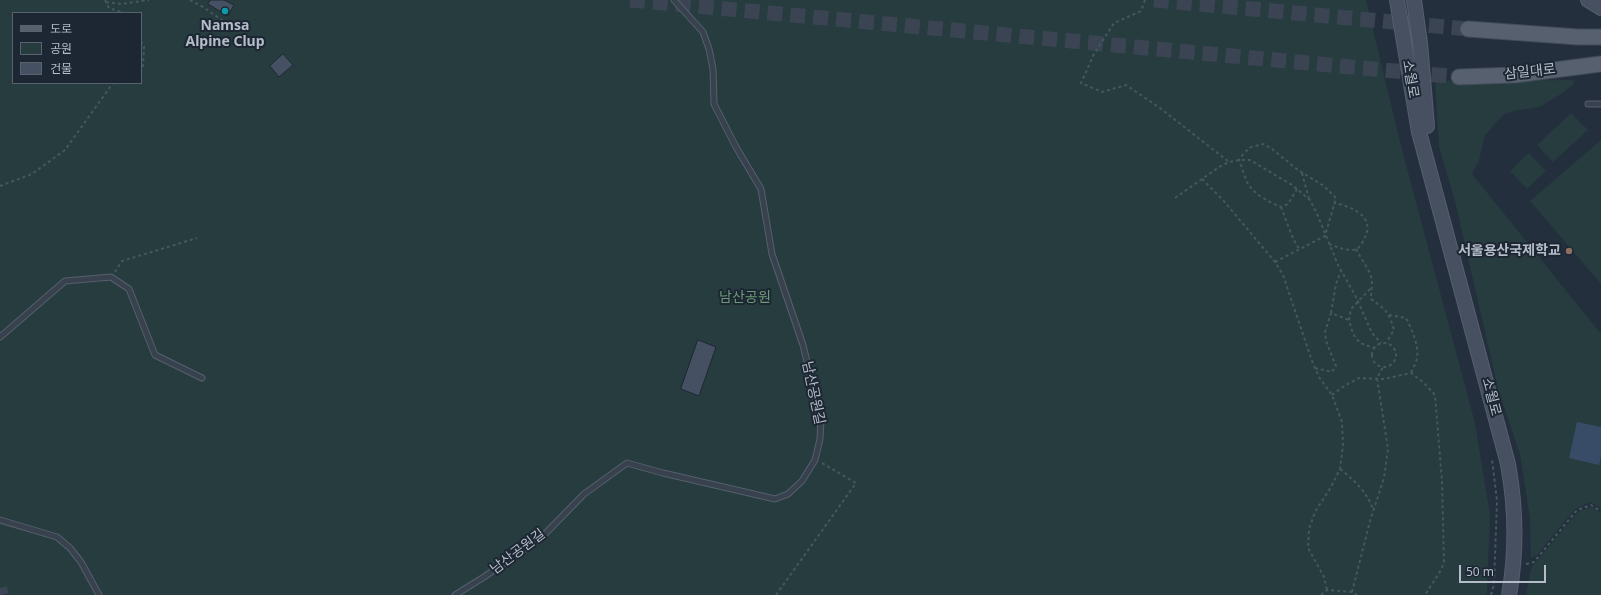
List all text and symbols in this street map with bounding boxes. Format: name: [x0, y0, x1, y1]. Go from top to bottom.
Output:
marker: Namsa Alpine Clup: [220, 6, 230, 16]
legend: [12, 12, 142, 84]
place label: Namsa Alpine Clup: [185, 18, 265, 50]
text: 도로: [50, 20, 72, 37]
text: 공원: [50, 40, 72, 57]
street label: 소월로: [1398, 59, 1422, 99]
text: 건물: [50, 60, 72, 77]
street label: 삼일대로: [1504, 61, 1556, 83]
place label: 서울용산국제학교: [1458, 243, 1561, 259]
marker: 서울용산국제학교: [1564, 246, 1574, 256]
park label: 남산공원: [719, 290, 771, 306]
street label: 남산공원길: [798, 360, 828, 426]
street label: 소월로: [1478, 376, 1504, 418]
street label: 남산공원길: [487, 526, 549, 578]
scale bar: [1461, 557, 1548, 583]
text: 50 m: [1466, 563, 1494, 580]

